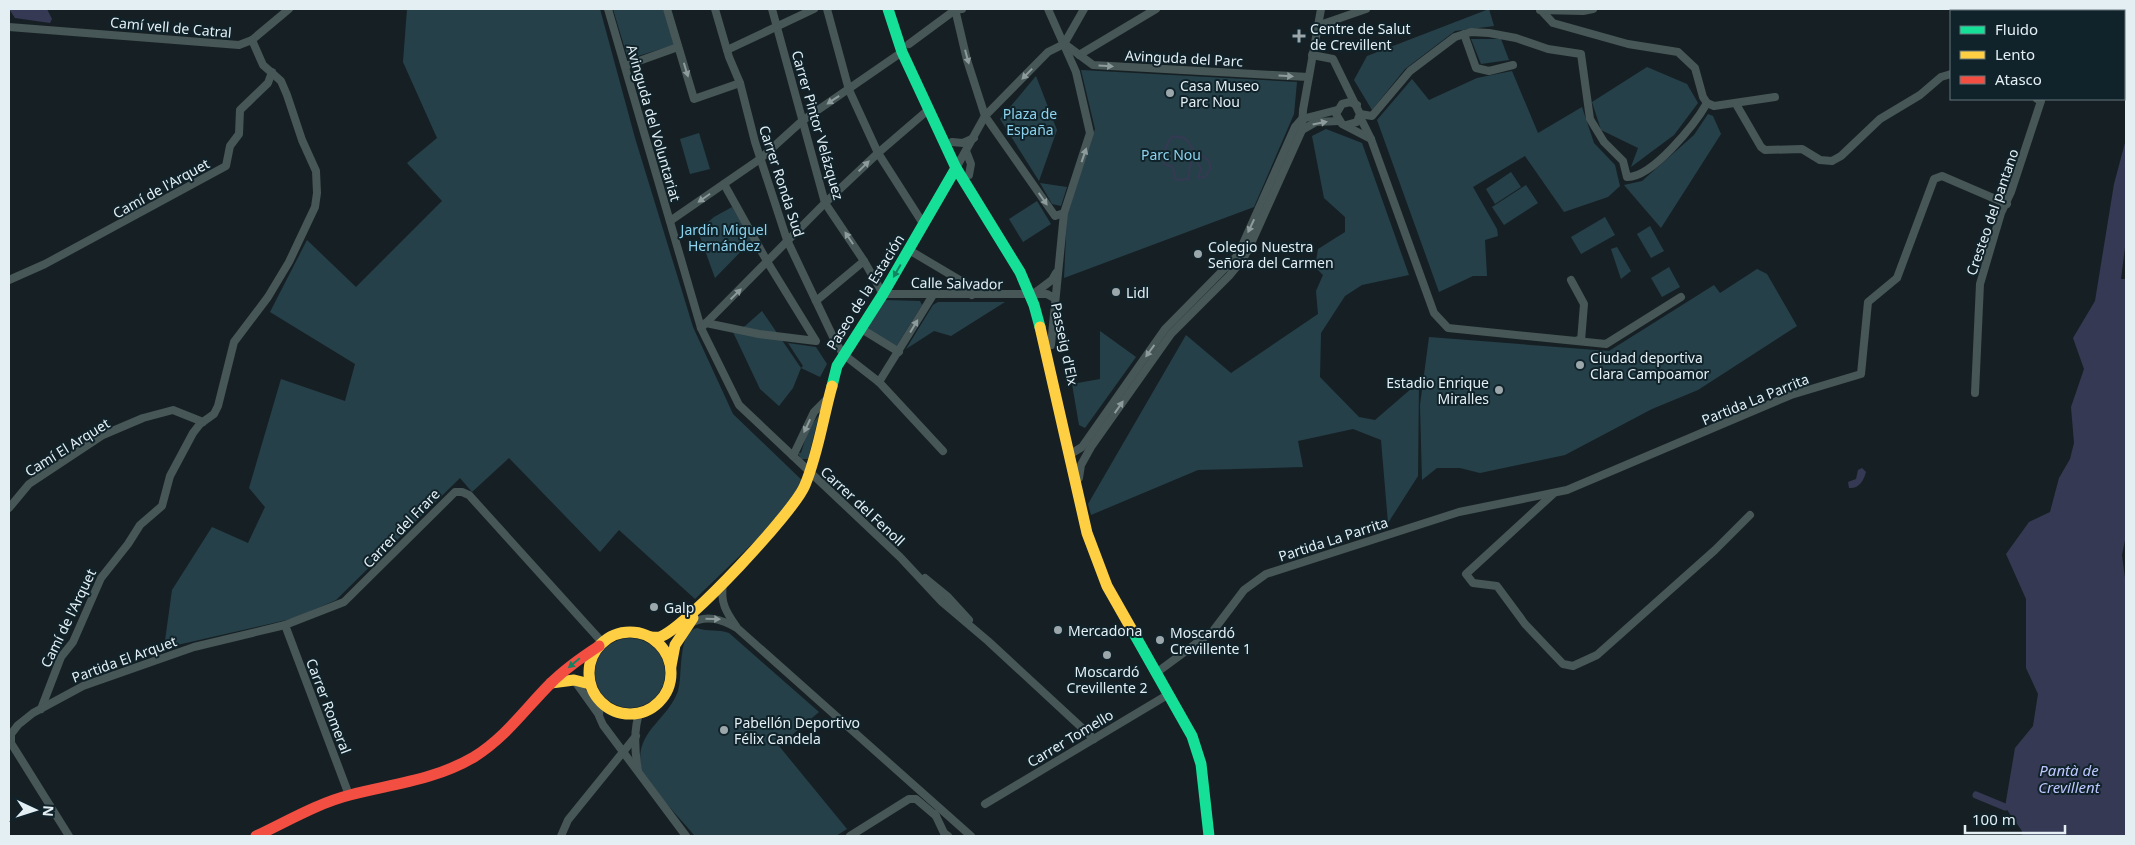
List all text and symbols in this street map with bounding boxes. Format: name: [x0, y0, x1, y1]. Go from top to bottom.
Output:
legend: [1950, 10, 2125, 100]
street label: Camí vell de Catral: [110, 12, 232, 42]
place label: Centre de Salut de Crevillent: [1310, 19, 1411, 54]
text: Fluido: [1995, 19, 2038, 39]
marker: Centre de Salut de Crevillent: [1292, 29, 1306, 43]
street label: Avinguda del Voluntariat: [623, 42, 685, 204]
text: Lento: [1995, 44, 2035, 64]
street label: Avinguda del Parc: [1125, 45, 1244, 71]
street label: Carrer Pintor Velázquez: [788, 48, 849, 202]
one-way arrow: [963, 50, 971, 65]
one-way arrow: [1099, 62, 1115, 70]
one-way arrow: [682, 63, 690, 78]
one-way arrow: [1021, 68, 1033, 80]
text: Atasco: [1995, 69, 2042, 89]
one-way arrow: [1278, 72, 1294, 80]
place label: Casa Museo Parc Nou: [1180, 76, 1259, 111]
marker: Casa Museo Parc Nou: [1164, 87, 1176, 99]
one-way arrow: [827, 96, 840, 105]
park label: Plaza de España: [1003, 104, 1057, 139]
one-way arrow: [1312, 119, 1327, 127]
street label: Carrer Ronda Sud: [755, 123, 809, 239]
park label: Parc Nou: [1141, 145, 1201, 164]
street label: Cresteo del pantano: [1961, 146, 2023, 278]
one-way arrow: [1081, 147, 1088, 162]
street label: Camí de l'Arquet: [109, 154, 213, 222]
one-way arrow: [857, 160, 869, 172]
one-way arrow: [1038, 192, 1048, 206]
one-way arrow: [697, 193, 711, 203]
one-way arrow: [1247, 219, 1255, 233]
park label: Jardín Miguel Hernández: [679, 220, 767, 255]
street label: Paseo de la Estación: [822, 231, 908, 353]
one-way arrow: [844, 231, 854, 245]
place label: Colegio Nuestra Señora del Carmen: [1208, 237, 1334, 272]
marker: Colegio Nuestra Señora del Carmen: [1192, 248, 1204, 260]
one-way arrow: [892, 265, 901, 278]
street label: Calle Salvador: [911, 273, 1004, 293]
place label: Lidl: [1126, 283, 1149, 302]
marker: Lidl: [1110, 286, 1122, 298]
one-way arrow: [730, 288, 742, 300]
street label: Passeig d'Elx: [1047, 301, 1083, 388]
one-way arrow: [910, 319, 919, 332]
one-way arrow: [1145, 344, 1155, 358]
place label: Ciudad deportiva Clara Campoamor: [1590, 348, 1710, 383]
marker: Ciudad deportiva Clara Campoamor: [1574, 359, 1586, 371]
street label: Partida La Parrita: [1699, 369, 1811, 429]
place label: Estadio Enrique Miralles: [1386, 373, 1489, 408]
marker: Estadio Enrique Miralles: [1493, 384, 1505, 396]
one-way arrow: [1114, 400, 1124, 414]
street label: Camí El Arquet: [21, 413, 113, 481]
one-way arrow: [803, 419, 811, 433]
street label: Carrer del Fenoll: [817, 462, 909, 550]
street label: Carrer del Frare: [358, 484, 444, 572]
street label: Partida La Parrita: [1276, 512, 1390, 566]
street label: Camí de l'Arquet: [36, 565, 100, 671]
place label: Galp: [664, 598, 694, 617]
marker: Galp: [648, 601, 660, 613]
one-way arrow: [705, 615, 721, 623]
place label: Mercadona: [1068, 621, 1142, 640]
place label: Moscardó Crevillente 1: [1170, 623, 1251, 658]
marker: Mercadona: [1052, 624, 1064, 636]
street label: Partida El Arquet: [69, 631, 179, 687]
marker: Moscardó Crevillente 1: [1154, 634, 1166, 646]
marker: Moscardó Crevillente 2: [1101, 649, 1113, 661]
street label: Carrer Romeral: [302, 656, 356, 756]
one-way arrow: [568, 658, 581, 669]
place label: Moscardó Crevillente 2: [1066, 662, 1148, 697]
street label: Carrer Tomello: [1023, 705, 1117, 771]
place label: Pabellón Deportivo Félix Candela: [734, 713, 860, 748]
marker: Pabellón Deportivo Félix Candela: [718, 724, 730, 736]
water label: Pantà de Crevillent: [2038, 760, 2101, 797]
north arrow: [10, 785, 60, 835]
scale bar: [1965, 802, 2065, 834]
text: N: [39, 805, 58, 817]
text: 100 m: [1972, 809, 2016, 829]

